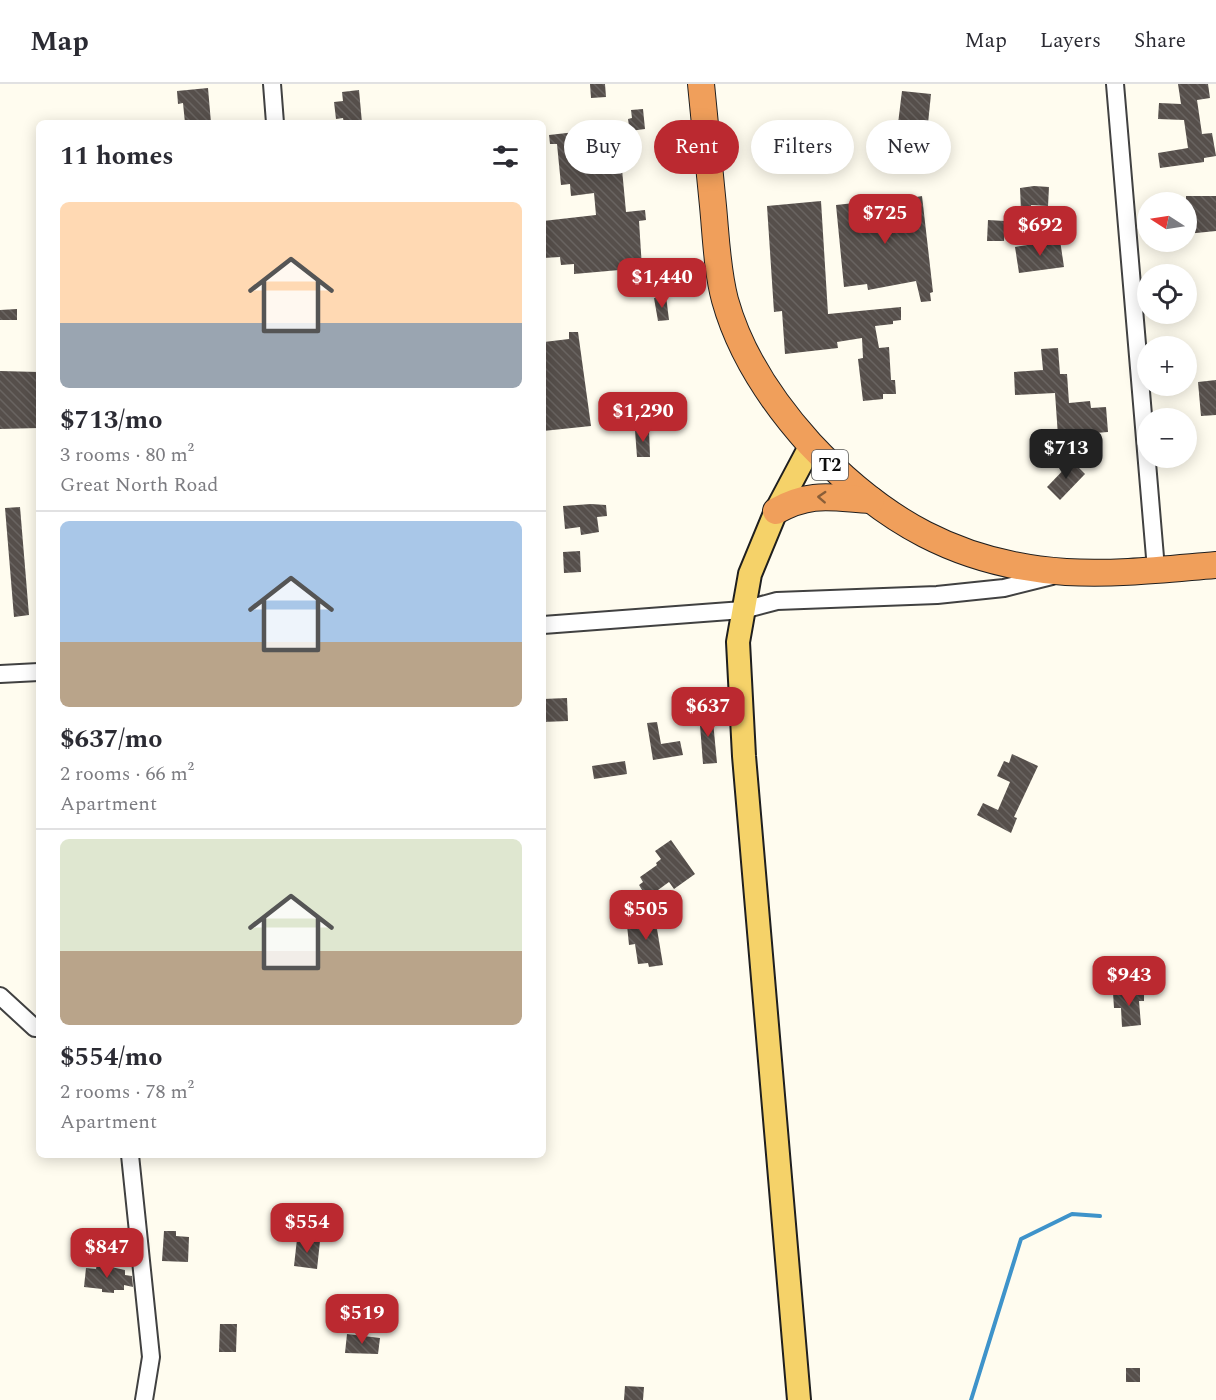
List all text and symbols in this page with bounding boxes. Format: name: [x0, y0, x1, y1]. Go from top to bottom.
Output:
text: Map: [30, 20, 89, 63]
text: Map: [965, 25, 1007, 57]
text: Layers: [1040, 25, 1101, 57]
text: Share: [1134, 25, 1186, 57]
chip: Buy: [564, 120, 642, 174]
chip: Rent: [654, 120, 739, 174]
chip: Filters: [751, 120, 854, 174]
chip: New: [866, 120, 951, 174]
text: 11 homes: [60, 136, 174, 176]
icon: filters: [489, 140, 522, 173]
north arrow: [1137, 192, 1197, 252]
map controls: [1137, 192, 1197, 468]
pin: $725: [849, 194, 921, 245]
text: $725: [863, 198, 907, 228]
pin: $692: [1004, 206, 1076, 257]
text: $692: [1018, 210, 1062, 240]
icon: home: [237, 241, 345, 349]
pin: $1,440: [613, 258, 711, 309]
text: $1,440: [631, 262, 693, 292]
button: locate: [1137, 264, 1197, 324]
button: +: [1137, 336, 1197, 396]
pin: $1,290: [594, 392, 692, 443]
text: $1,290: [612, 396, 674, 426]
text: $713/mo: [60, 400, 163, 440]
button: −: [1137, 408, 1197, 468]
pin: $713: [1030, 429, 1102, 480]
text: $713: [1044, 433, 1088, 463]
text: 3 rooms · 80 m²: [60, 440, 194, 470]
road number: T2: [812, 450, 848, 480]
text: Great North Road: [60, 470, 218, 500]
one-way arrow: [818, 491, 827, 504]
icon: home: [237, 560, 345, 668]
pin: $637: [672, 687, 744, 738]
text: $637: [686, 691, 730, 721]
text: $637/mo: [60, 719, 163, 759]
text: 2 rooms · 66 m²: [60, 759, 194, 789]
text: Apartment: [60, 789, 157, 819]
icon: home: [237, 878, 345, 986]
pin: $505: [610, 890, 682, 941]
text: $505: [624, 894, 668, 924]
pin: $943: [1093, 956, 1165, 1007]
text: $943: [1107, 960, 1151, 990]
text: $554/mo: [60, 1037, 163, 1077]
text: 2 rooms · 78 m²: [60, 1077, 194, 1107]
text: Apartment: [60, 1107, 157, 1137]
pin: $554: [271, 1203, 343, 1254]
text: $554: [285, 1207, 329, 1237]
pin: $847: [71, 1228, 143, 1279]
text: $847: [85, 1232, 129, 1262]
pin: $519: [326, 1294, 398, 1345]
text: $519: [340, 1298, 384, 1328]

